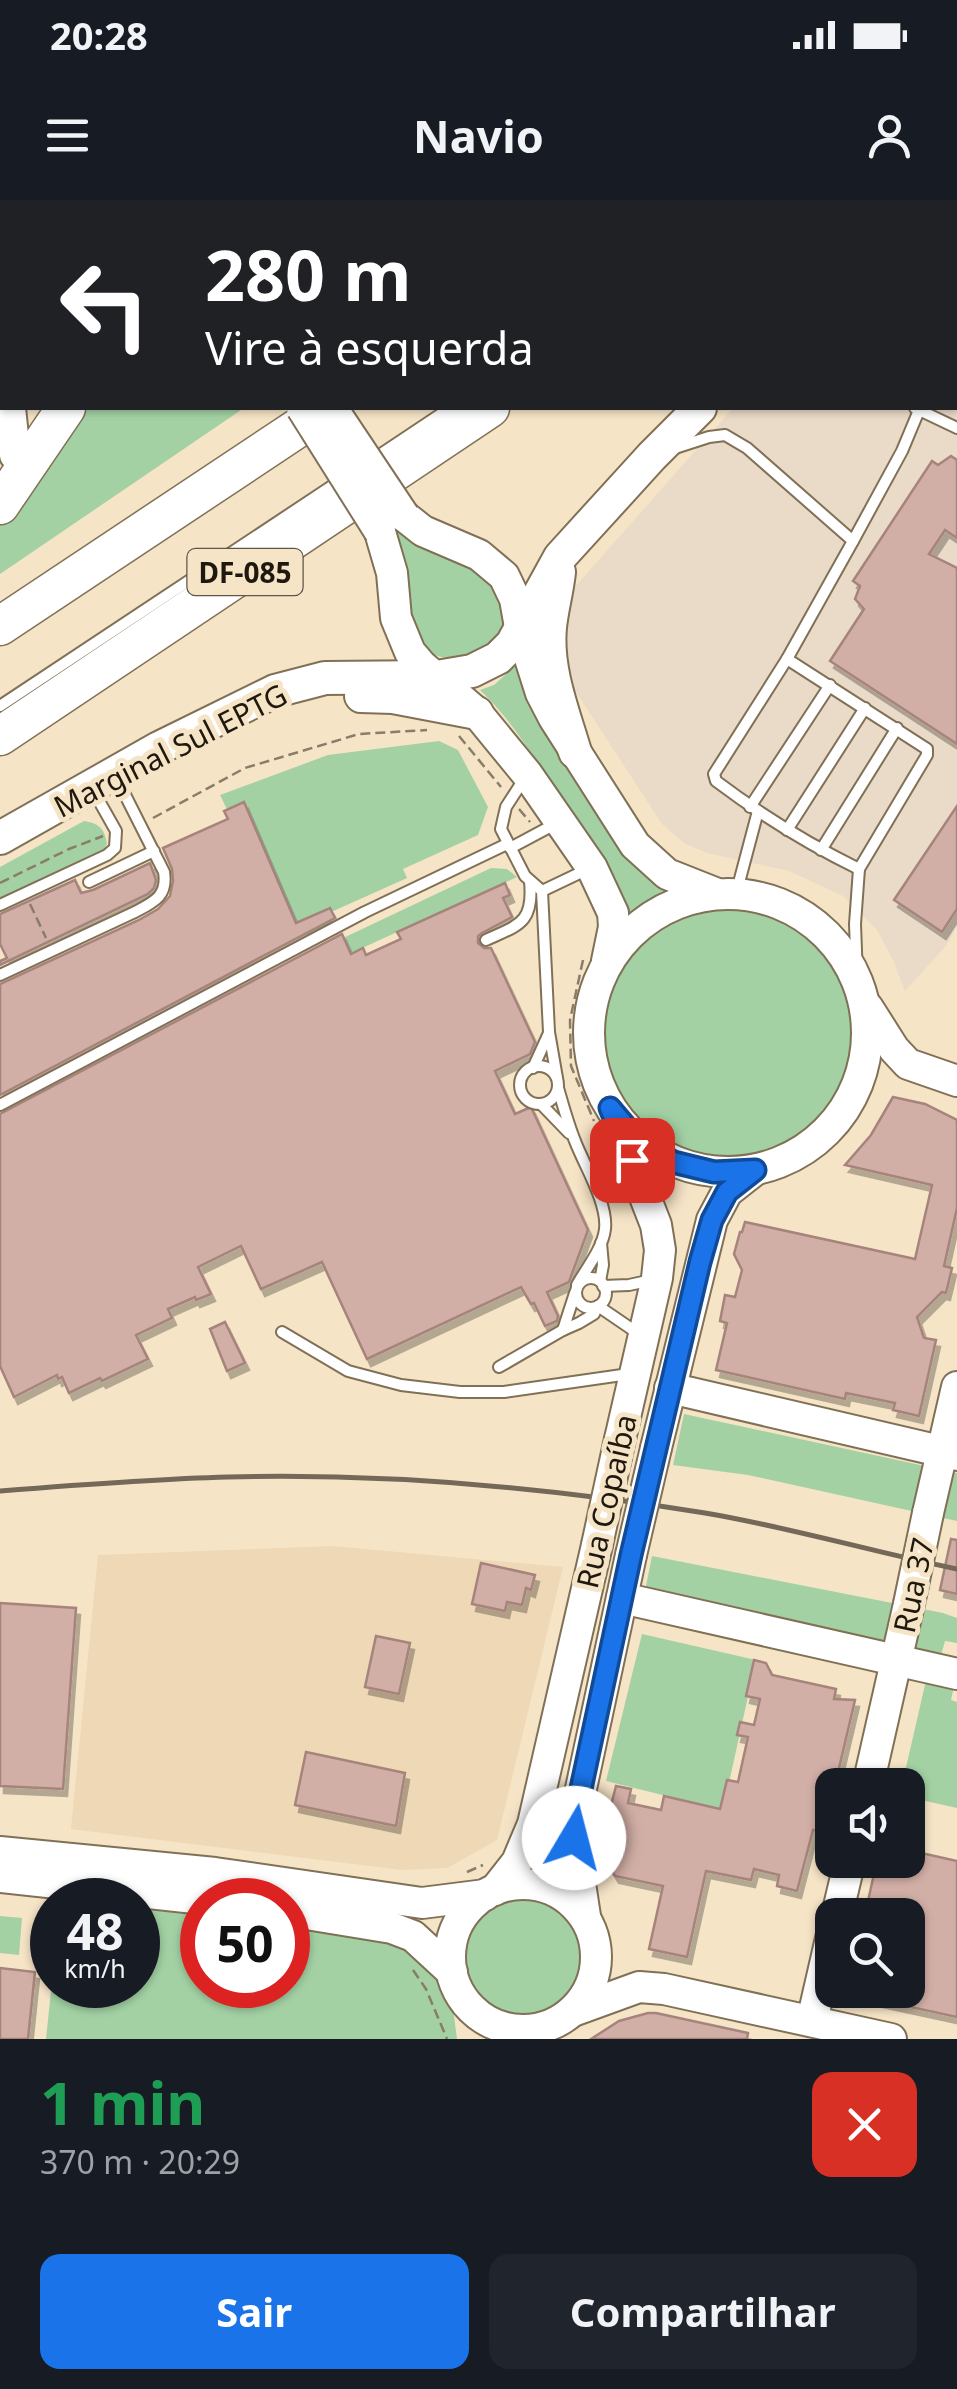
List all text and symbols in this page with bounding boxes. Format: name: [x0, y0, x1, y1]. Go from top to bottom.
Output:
text: 20:28: [50, 9, 148, 61]
text: Navio: [413, 105, 544, 166]
icon: menu: [40, 108, 95, 163]
icon: person: [862, 108, 917, 163]
text: 280 m: [205, 226, 412, 322]
icon: left: [40, 240, 170, 370]
text: Vire à esquerda: [205, 317, 534, 378]
road number: DF-085: [188, 549, 302, 595]
street label: Marginal Sul EPTG: [46, 674, 294, 826]
pin: [590, 1118, 675, 1203]
icon: arrive: [605, 1133, 660, 1188]
street label: Rua Copaíba: [566, 1410, 646, 1592]
street label: Rua 37: [883, 1534, 943, 1636]
map controls: [815, 1768, 925, 2008]
button: sound: [815, 1768, 925, 1878]
position arrow: [522, 1786, 626, 1890]
speed limit sign: 50: [180, 1878, 310, 2008]
text: 48: [66, 1897, 124, 1965]
button: search: [815, 1898, 925, 2008]
text: km/h: [64, 1951, 126, 1985]
text: 1 min: [40, 2061, 205, 2143]
button: close: [812, 2072, 917, 2177]
text: 370 m · 20:29: [40, 2140, 240, 2183]
button: Sair: [40, 2254, 469, 2369]
button: Compartilhar: [489, 2254, 917, 2369]

